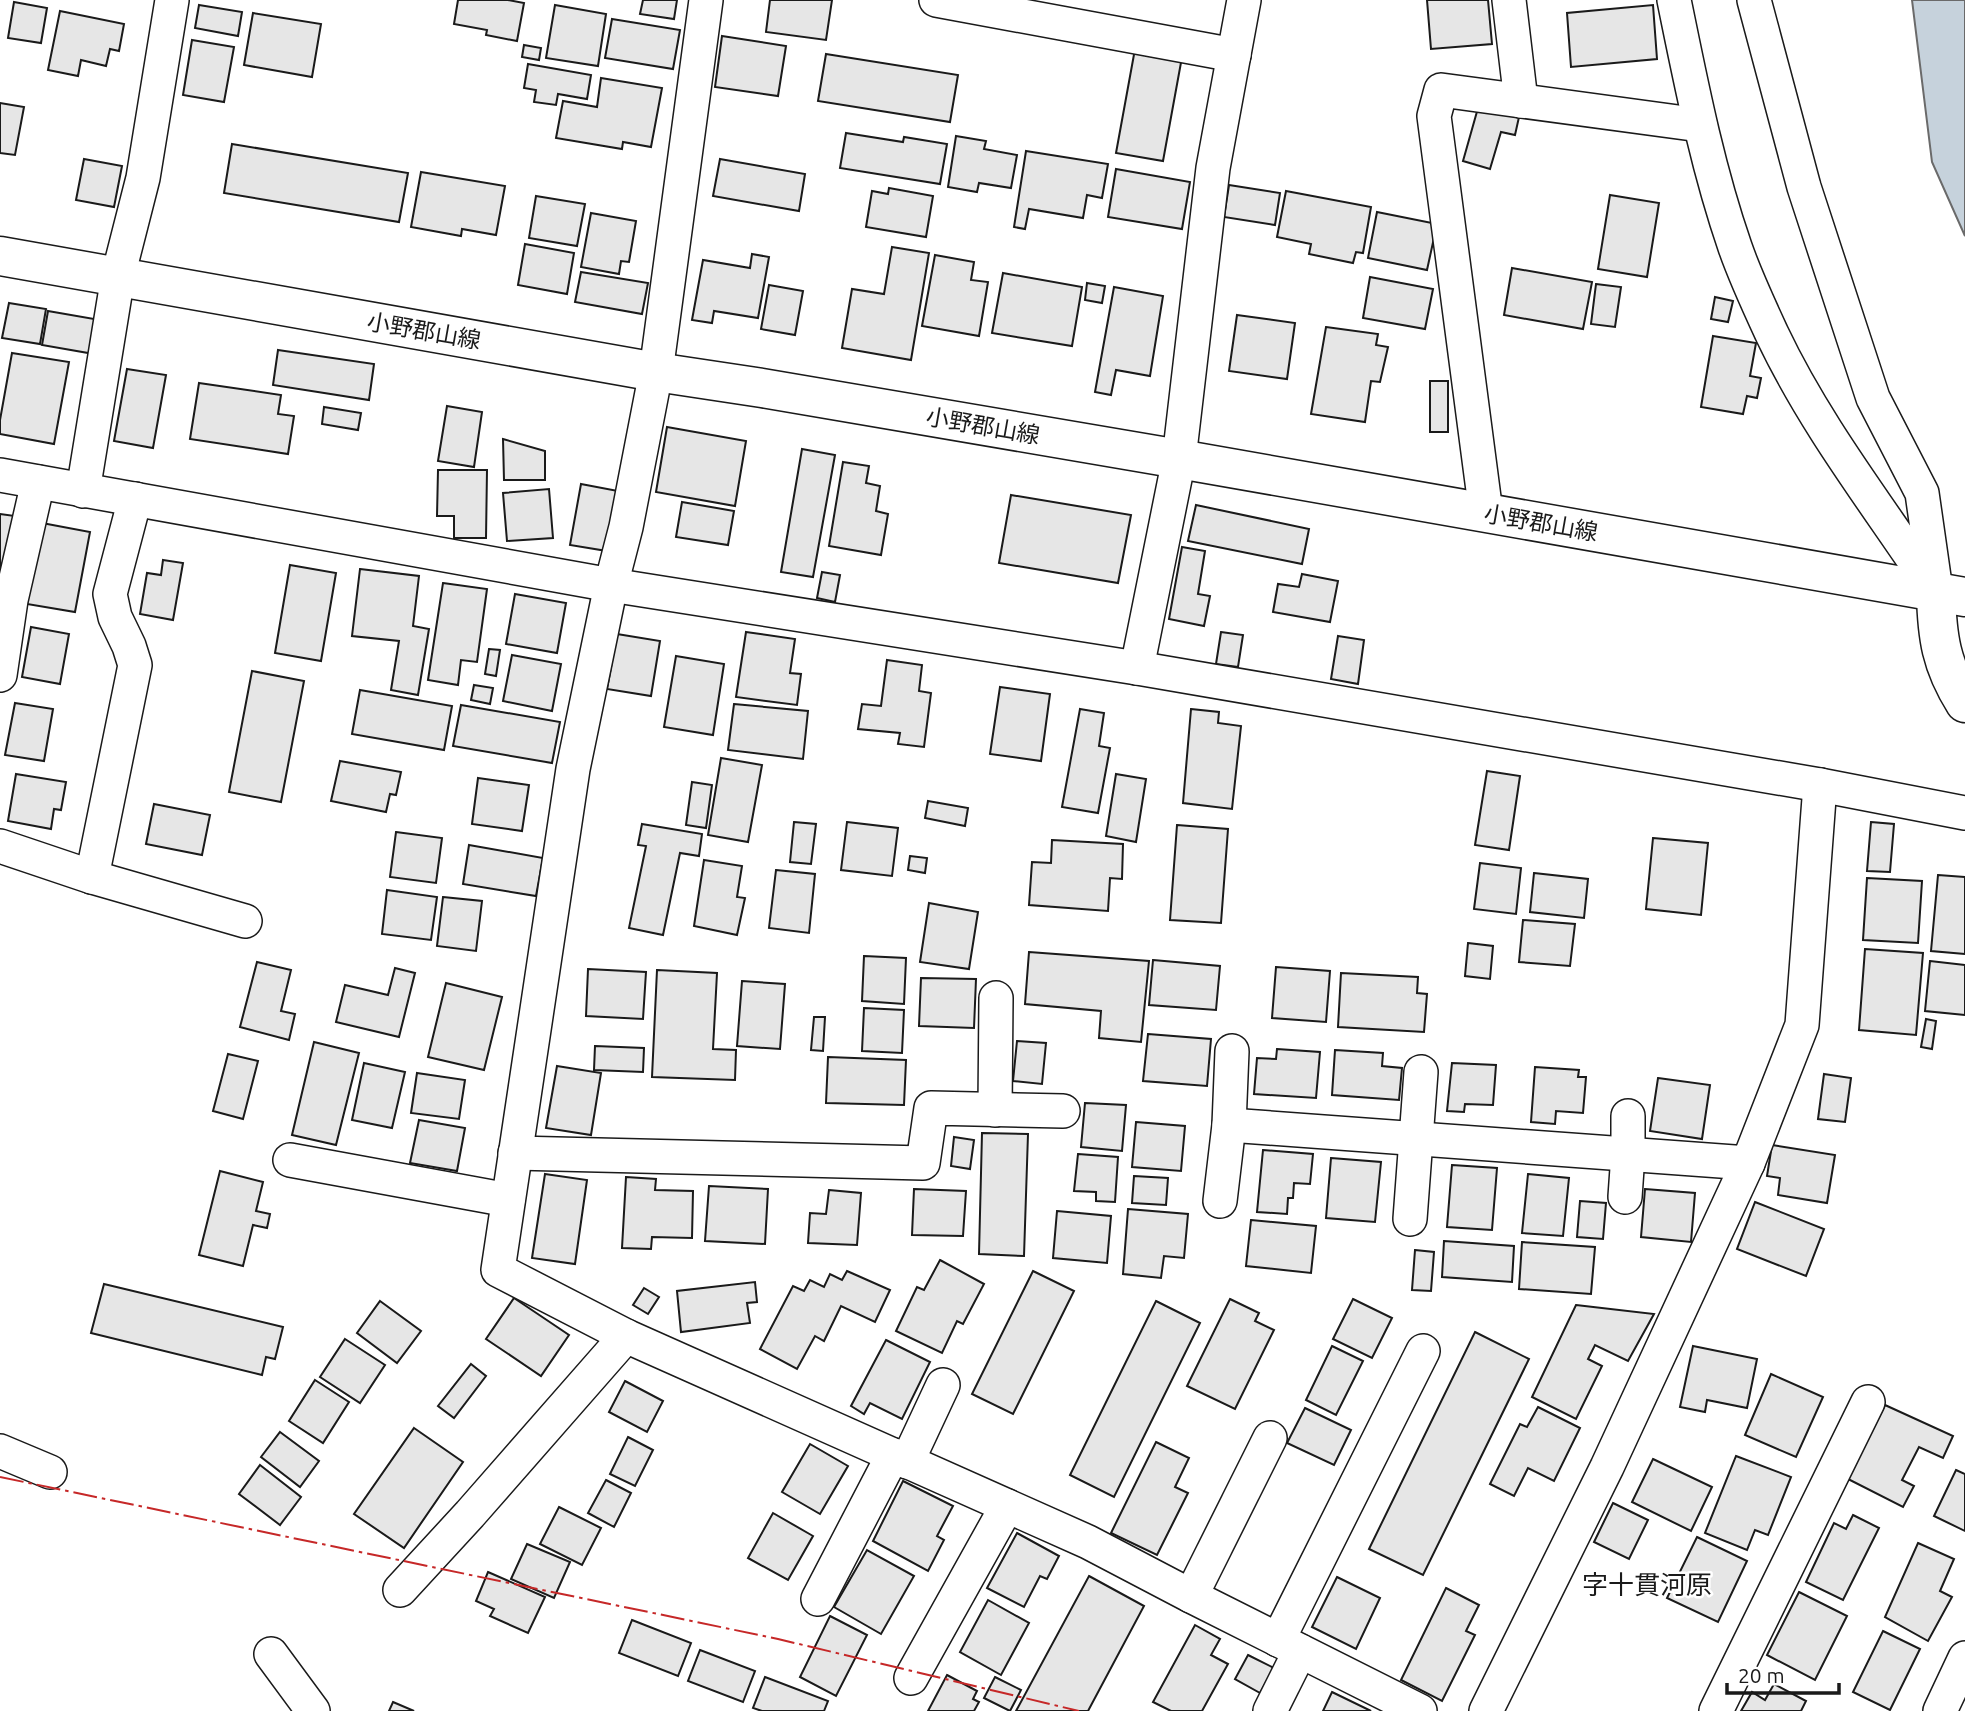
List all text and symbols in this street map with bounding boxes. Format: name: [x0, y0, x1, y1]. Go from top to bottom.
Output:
street label: 小野郡山線: [365, 308, 483, 353]
street label: 小野郡山線: [924, 403, 1042, 448]
street label: 小野郡山線: [1482, 500, 1600, 545]
district label: 字十貫河原: [1582, 1570, 1712, 1599]
scale bar: [1727, 1652, 1839, 1696]
text: 20 m: [1738, 1663, 1785, 1687]

